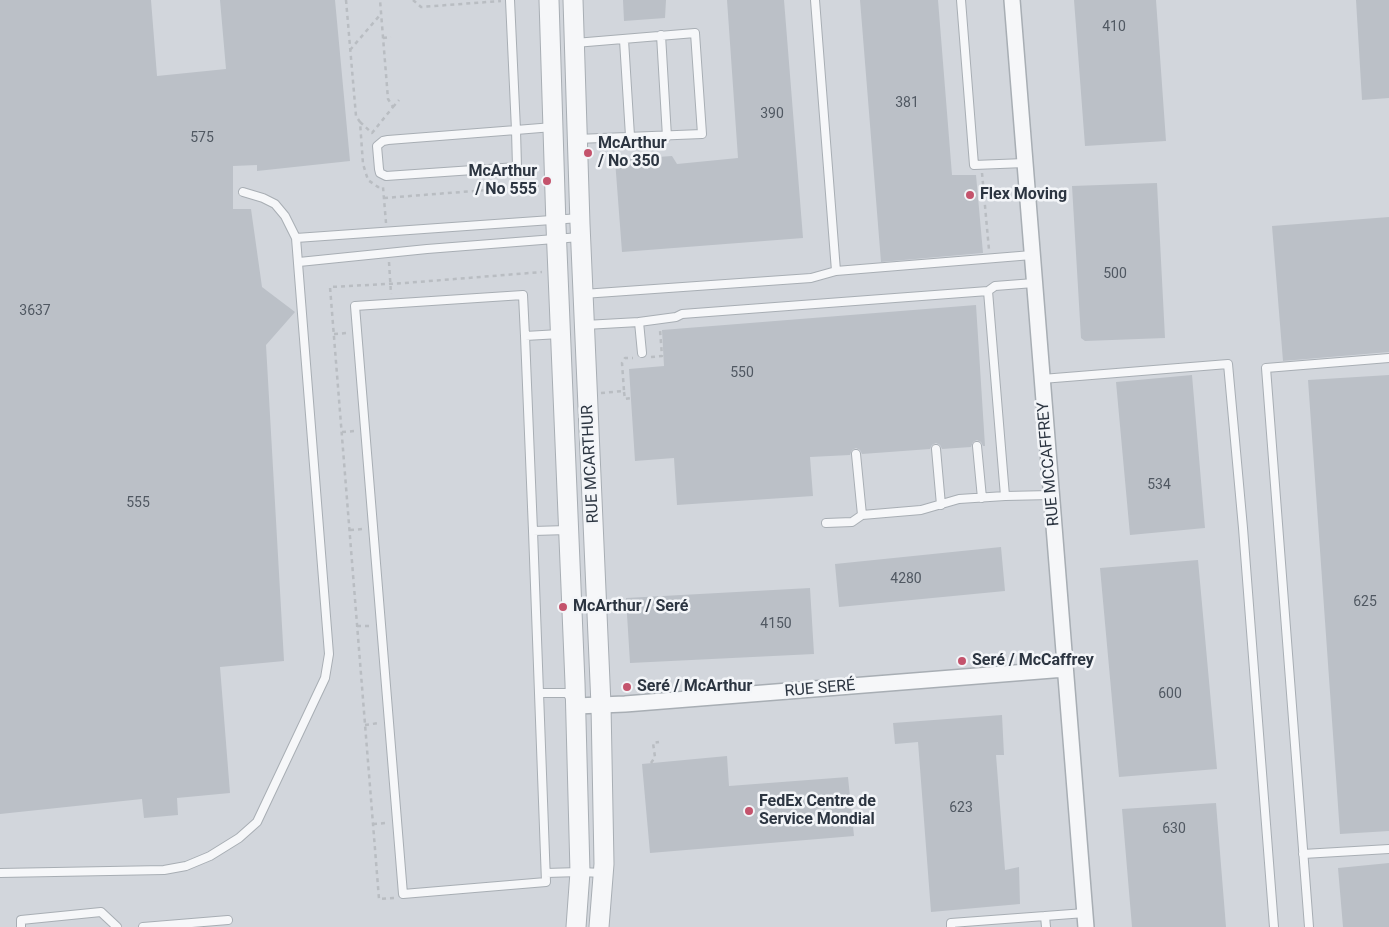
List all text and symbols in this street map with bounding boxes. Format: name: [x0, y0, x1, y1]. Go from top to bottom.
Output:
house number: 410: [1102, 19, 1126, 35]
house number: 381: [895, 95, 919, 111]
house number: 390: [760, 106, 784, 122]
house number: 575: [190, 130, 214, 146]
place label: McArthur / No 350: [598, 134, 667, 172]
marker: McArthur / No 350: [582, 147, 594, 159]
place label: McArthur / No 555: [468, 162, 537, 200]
marker: McArthur / No 555: [541, 175, 553, 187]
place label: Flex Moving: [980, 185, 1067, 205]
marker: Flex Moving: [964, 189, 976, 201]
house number: 500: [1103, 266, 1127, 282]
house number: 3637: [19, 303, 51, 319]
house number: 550: [730, 365, 754, 381]
street label: RUE MCCAFFREY: [1034, 401, 1064, 527]
street label: RUE MCARTHUR: [578, 404, 604, 524]
house number: 534: [1147, 477, 1171, 493]
house number: 555: [126, 495, 150, 511]
house number: 4280: [890, 571, 922, 587]
house number: 625: [1353, 594, 1377, 610]
place label: McArthur / Seré: [573, 597, 688, 617]
marker: McArthur / Seré: [557, 601, 569, 613]
house number: 4150: [760, 616, 792, 632]
place label: Seré / McCaffrey: [972, 651, 1094, 671]
marker: Seré / McCaffrey: [956, 655, 968, 667]
street label: RUE SERÉ: [784, 676, 856, 702]
place label: Seré / McArthur: [637, 677, 752, 697]
marker: Seré / McArthur: [621, 681, 633, 693]
house number: 600: [1158, 686, 1182, 702]
place label: FedEx Centre de Service Mondial: [759, 792, 876, 830]
house number: 623: [949, 800, 973, 816]
marker: FedEx Centre de Service Mondial: [743, 805, 755, 817]
house number: 630: [1162, 821, 1186, 837]

